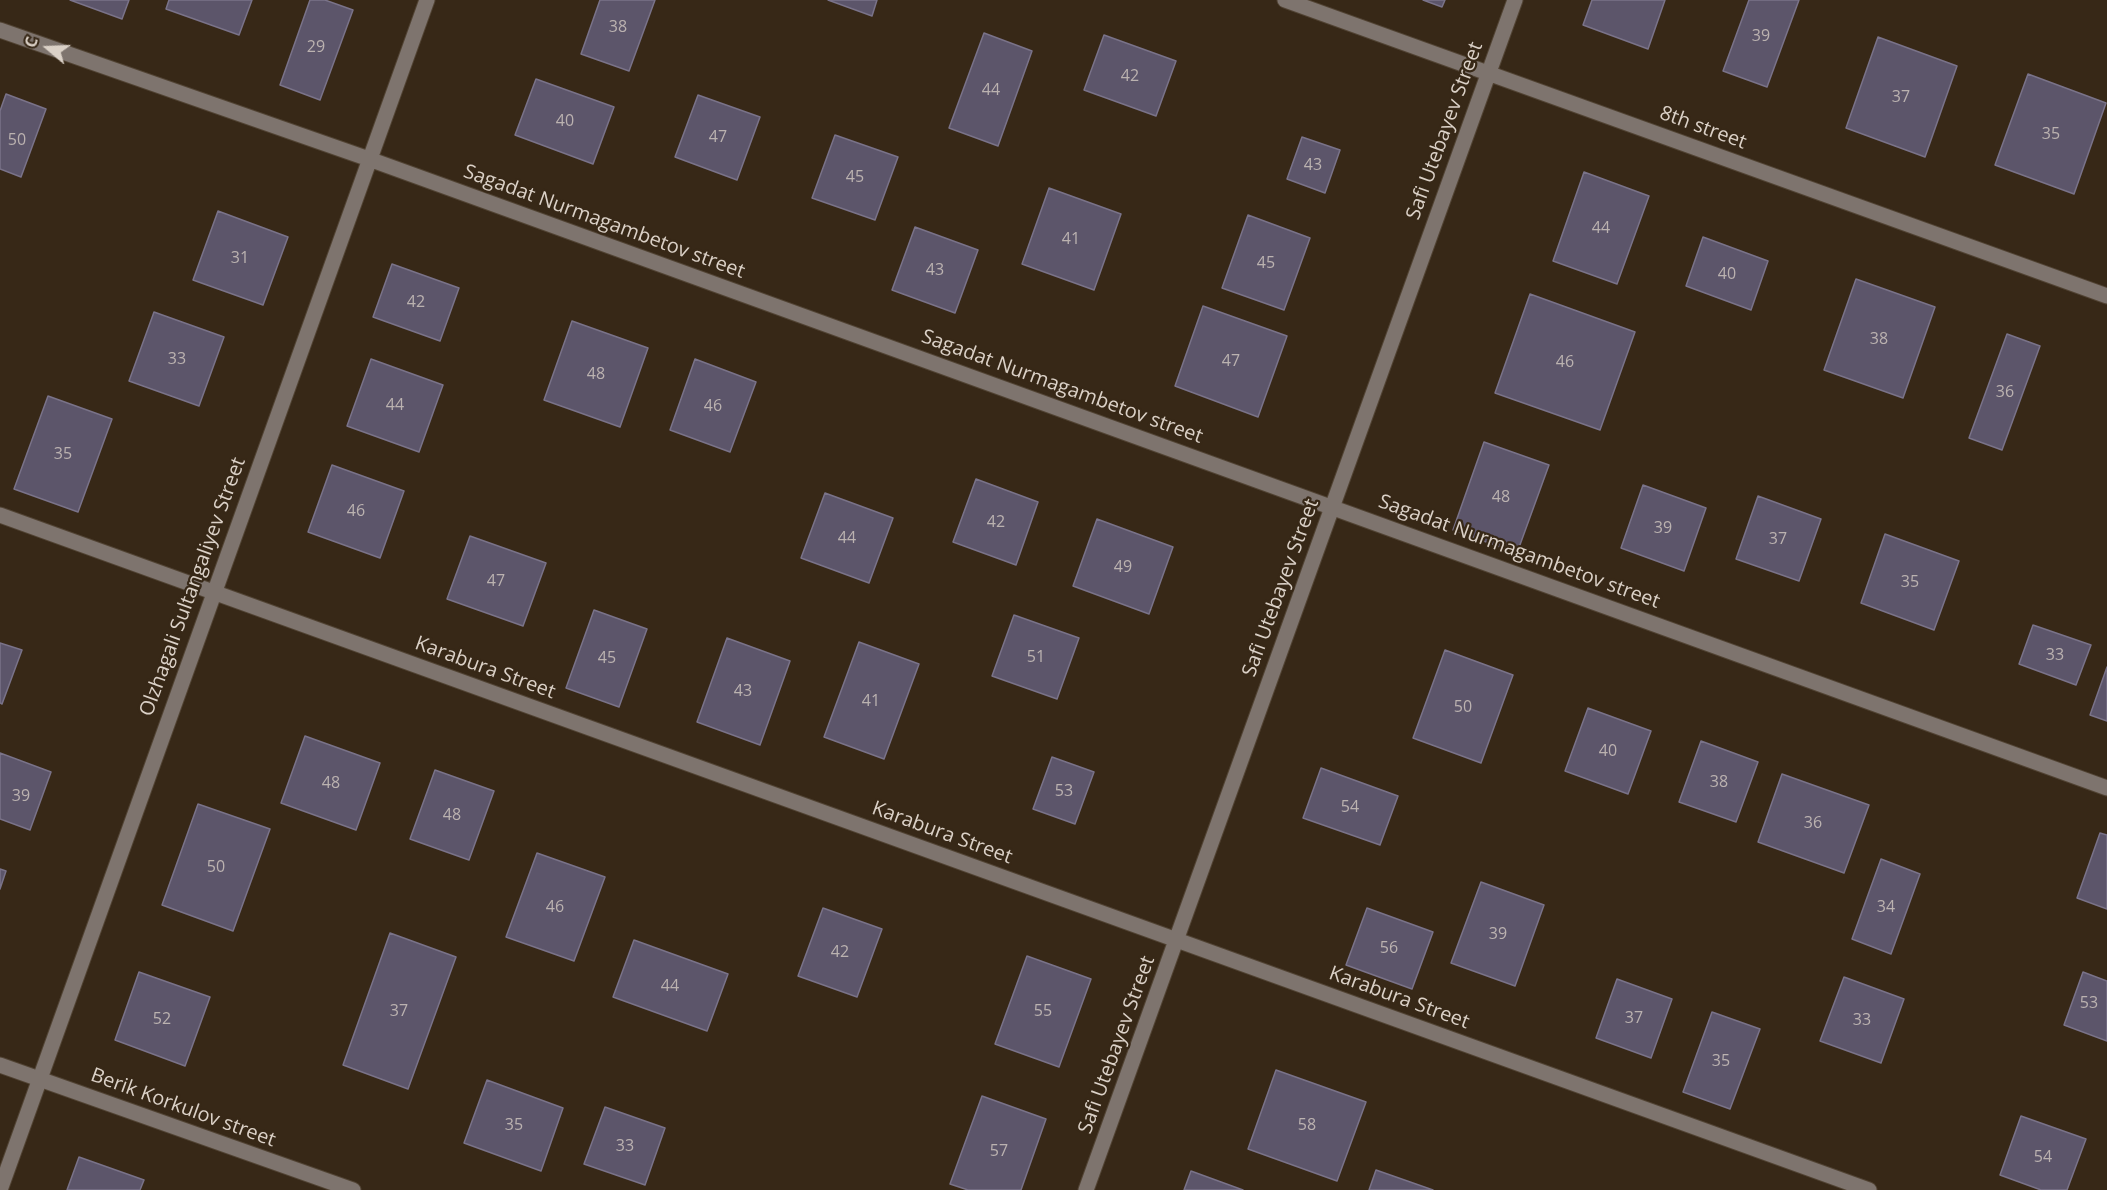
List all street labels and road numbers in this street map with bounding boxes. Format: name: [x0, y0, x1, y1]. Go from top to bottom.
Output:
street label: Safi Utebayev Street: [1402, 39, 1488, 223]
street label: 8th street: [1656, 101, 1750, 155]
street label: Sagadat Nurmagambetov street: [460, 160, 748, 284]
street label: Sagadat Nurmagambetov street: [918, 325, 1206, 449]
street label: Olzhagali Sultangaliyev Street: [135, 454, 251, 720]
street label: Sagadat Nurmagambetov street: [1375, 490, 1663, 614]
street label: Safi Utebayev Street: [1238, 496, 1324, 680]
street label: Karabura Street: [412, 632, 558, 704]
street label: Karabura Street: [869, 797, 1015, 869]
street label: Safi Utebayev Street: [1074, 953, 1160, 1137]
street label: Karabura Street: [1326, 962, 1472, 1034]
street label: Berik Korkulov street: [87, 1063, 279, 1153]

